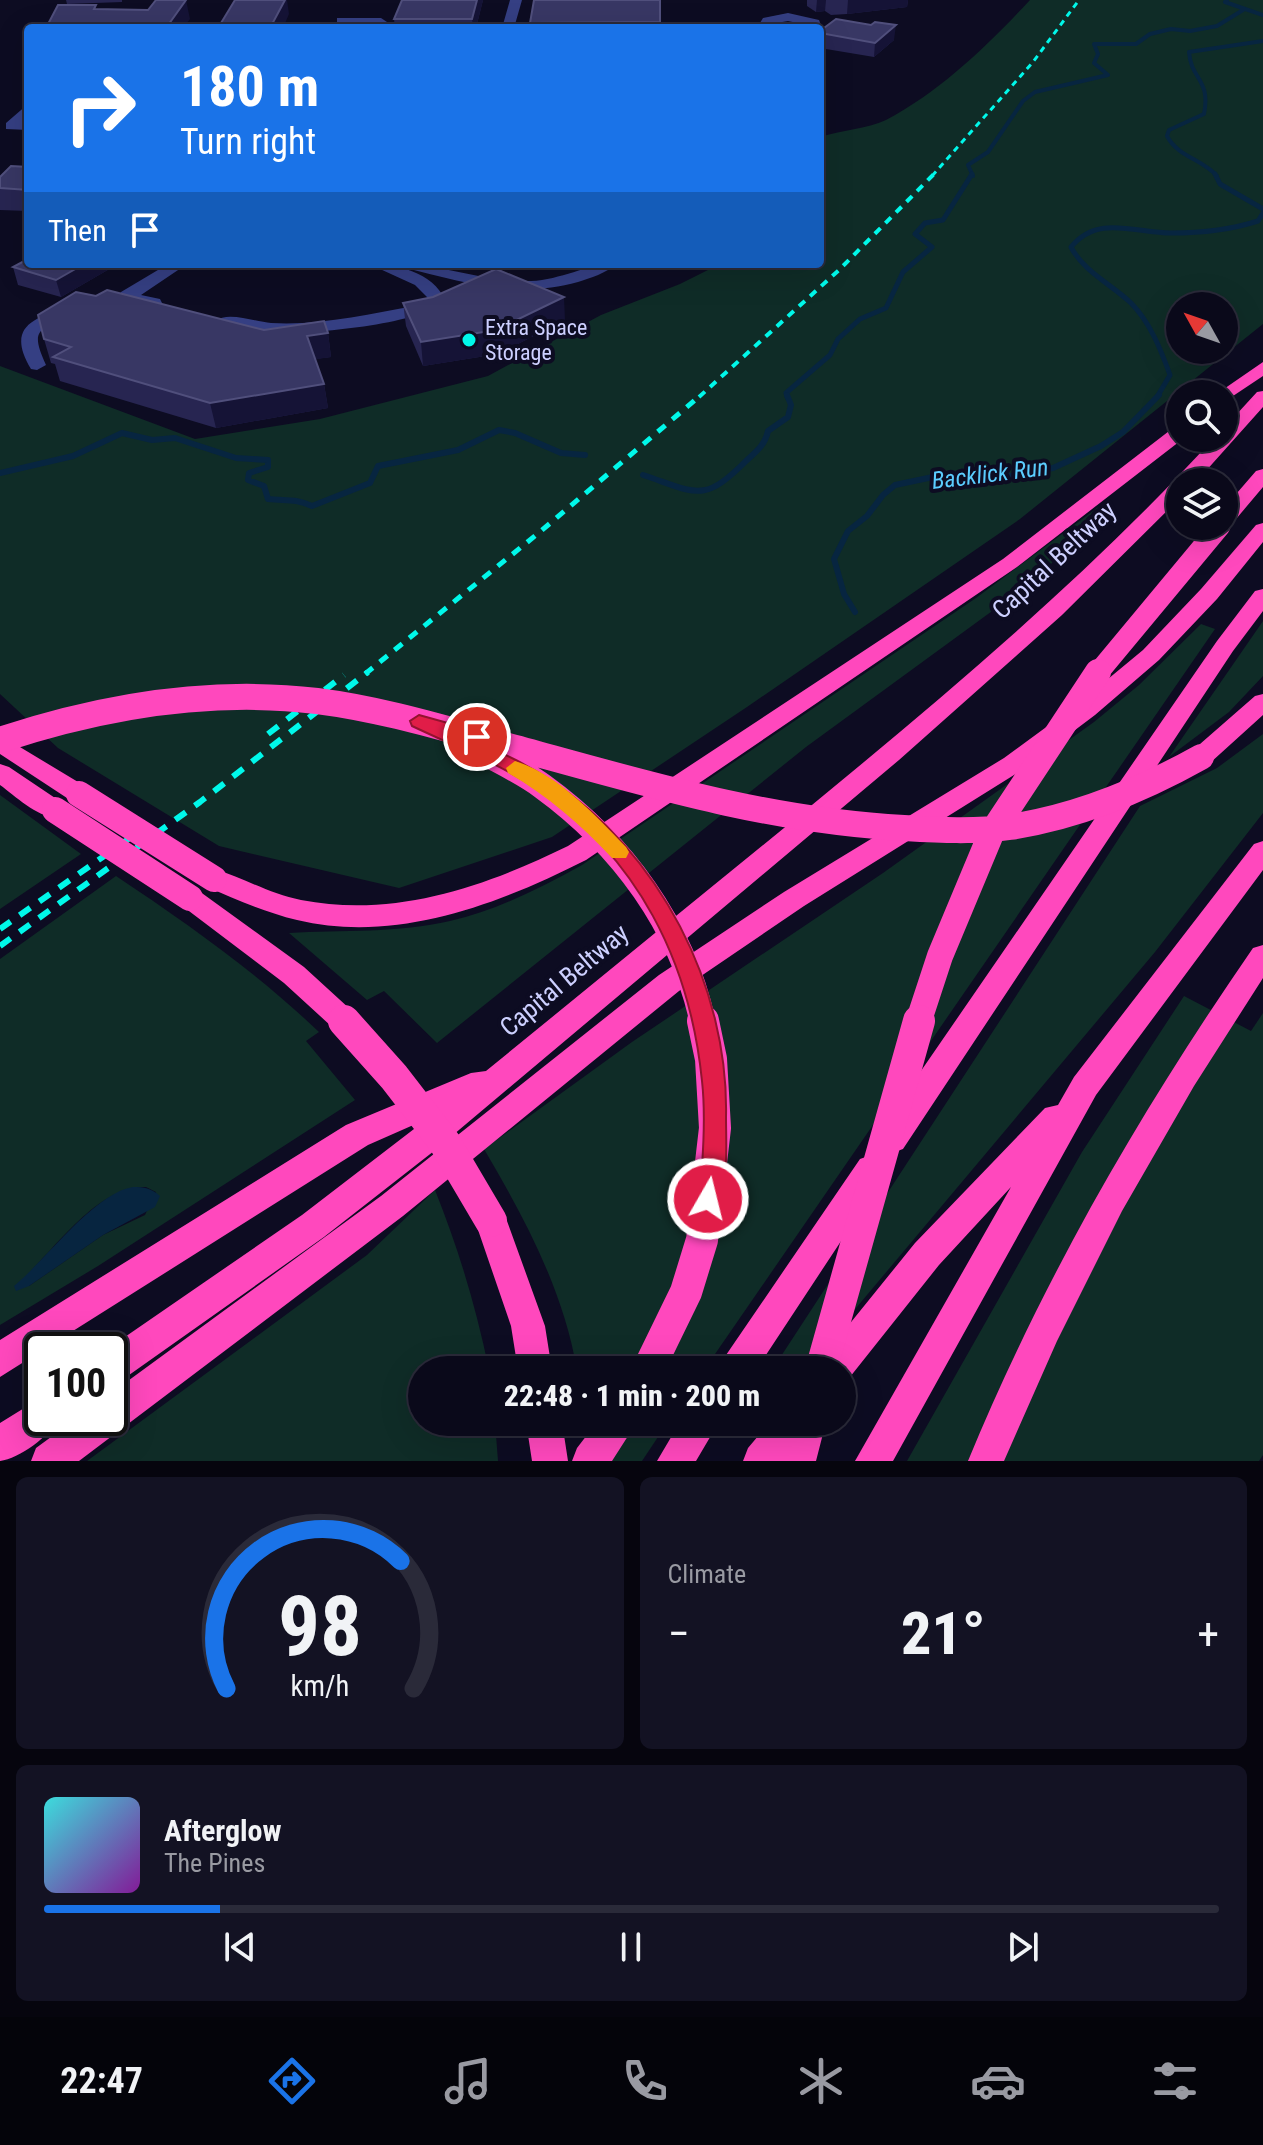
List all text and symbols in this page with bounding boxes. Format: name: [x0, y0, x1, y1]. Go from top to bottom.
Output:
text: 180 m: [180, 54, 319, 120]
icon: right: [48, 56, 152, 160]
text: Turn right: [180, 121, 316, 163]
icon: arrive: [123, 208, 167, 252]
text: Then: [48, 213, 107, 248]
north arrow: [1166, 292, 1238, 364]
map controls: [1166, 292, 1238, 540]
place label: Extra Space Storage: [485, 315, 587, 365]
marker: Extra Space Storage: [460, 331, 478, 349]
button: search: [1166, 380, 1238, 452]
water label: Backlick Run: [930, 453, 1050, 495]
button: layers: [1166, 468, 1238, 540]
street label: Capital Beltway: [986, 495, 1122, 625]
pin: [443, 703, 511, 771]
icon: arrive: [455, 715, 499, 759]
street label: Capital Beltway: [494, 918, 634, 1042]
position arrow: [666, 1157, 750, 1241]
speed limit sign: 100: [24, 1332, 128, 1436]
text: 22:48 · 1 min · 200 m: [504, 1378, 760, 1413]
text: Climate: [668, 1559, 746, 1589]
text: 98: [278, 1578, 362, 1675]
text: 21°: [901, 1598, 986, 1669]
text: −: [668, 1608, 690, 1660]
text: +: [1197, 1608, 1219, 1660]
text: km/h: [290, 1669, 349, 1703]
text: Afterglow: [164, 1813, 282, 1848]
text: The Pines: [164, 1848, 265, 1878]
icon: previous: [218, 1925, 262, 1969]
icon: pause: [609, 1925, 653, 1969]
icon: next: [1001, 1925, 1045, 1969]
icon: directions: [264, 2053, 320, 2109]
icon: music: [440, 2053, 496, 2109]
icon: phone: [617, 2053, 673, 2109]
icon: climate: [793, 2053, 849, 2109]
icon: car: [970, 2053, 1026, 2109]
icon: filters: [1147, 2053, 1203, 2109]
text: 22:47: [60, 2060, 143, 2102]

